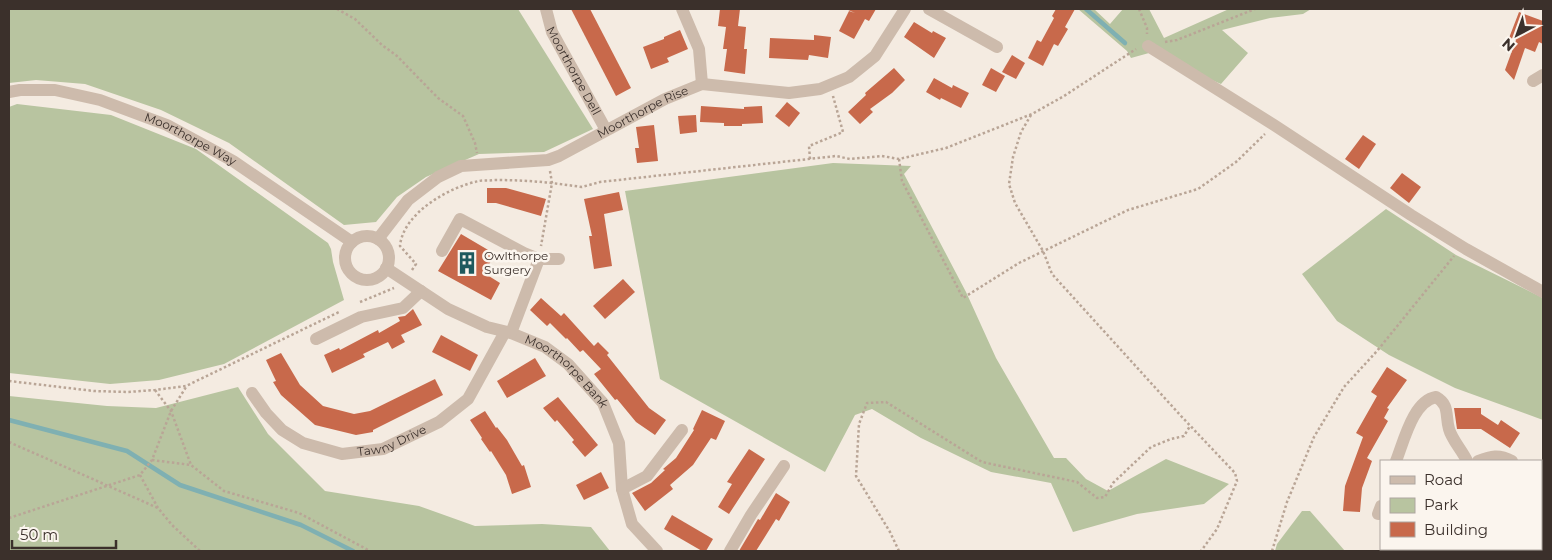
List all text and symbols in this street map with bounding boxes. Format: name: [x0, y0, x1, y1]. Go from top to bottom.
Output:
north arrow: [1492, 10, 1542, 60]
street label: Moorthorpe Dell: [543, 24, 604, 117]
text: N: [1498, 34, 1519, 55]
street label: Moorthorpe Rise: [594, 82, 690, 141]
street label: Moorthorpe Way: [143, 109, 240, 169]
place label: Owlthorpe Surgery: [484, 248, 548, 277]
building icon: Owlthorpe Surgery: [454, 250, 480, 276]
street label: Moorthorpe Bank: [523, 332, 612, 411]
street label: Tawny Drive: [356, 421, 429, 459]
legend: [1380, 460, 1542, 550]
text: Road: [1424, 470, 1463, 489]
text: Park: [1424, 495, 1458, 514]
scale bar: [12, 518, 116, 550]
text: Building: [1424, 520, 1488, 539]
text: 50 m: [20, 525, 58, 544]

